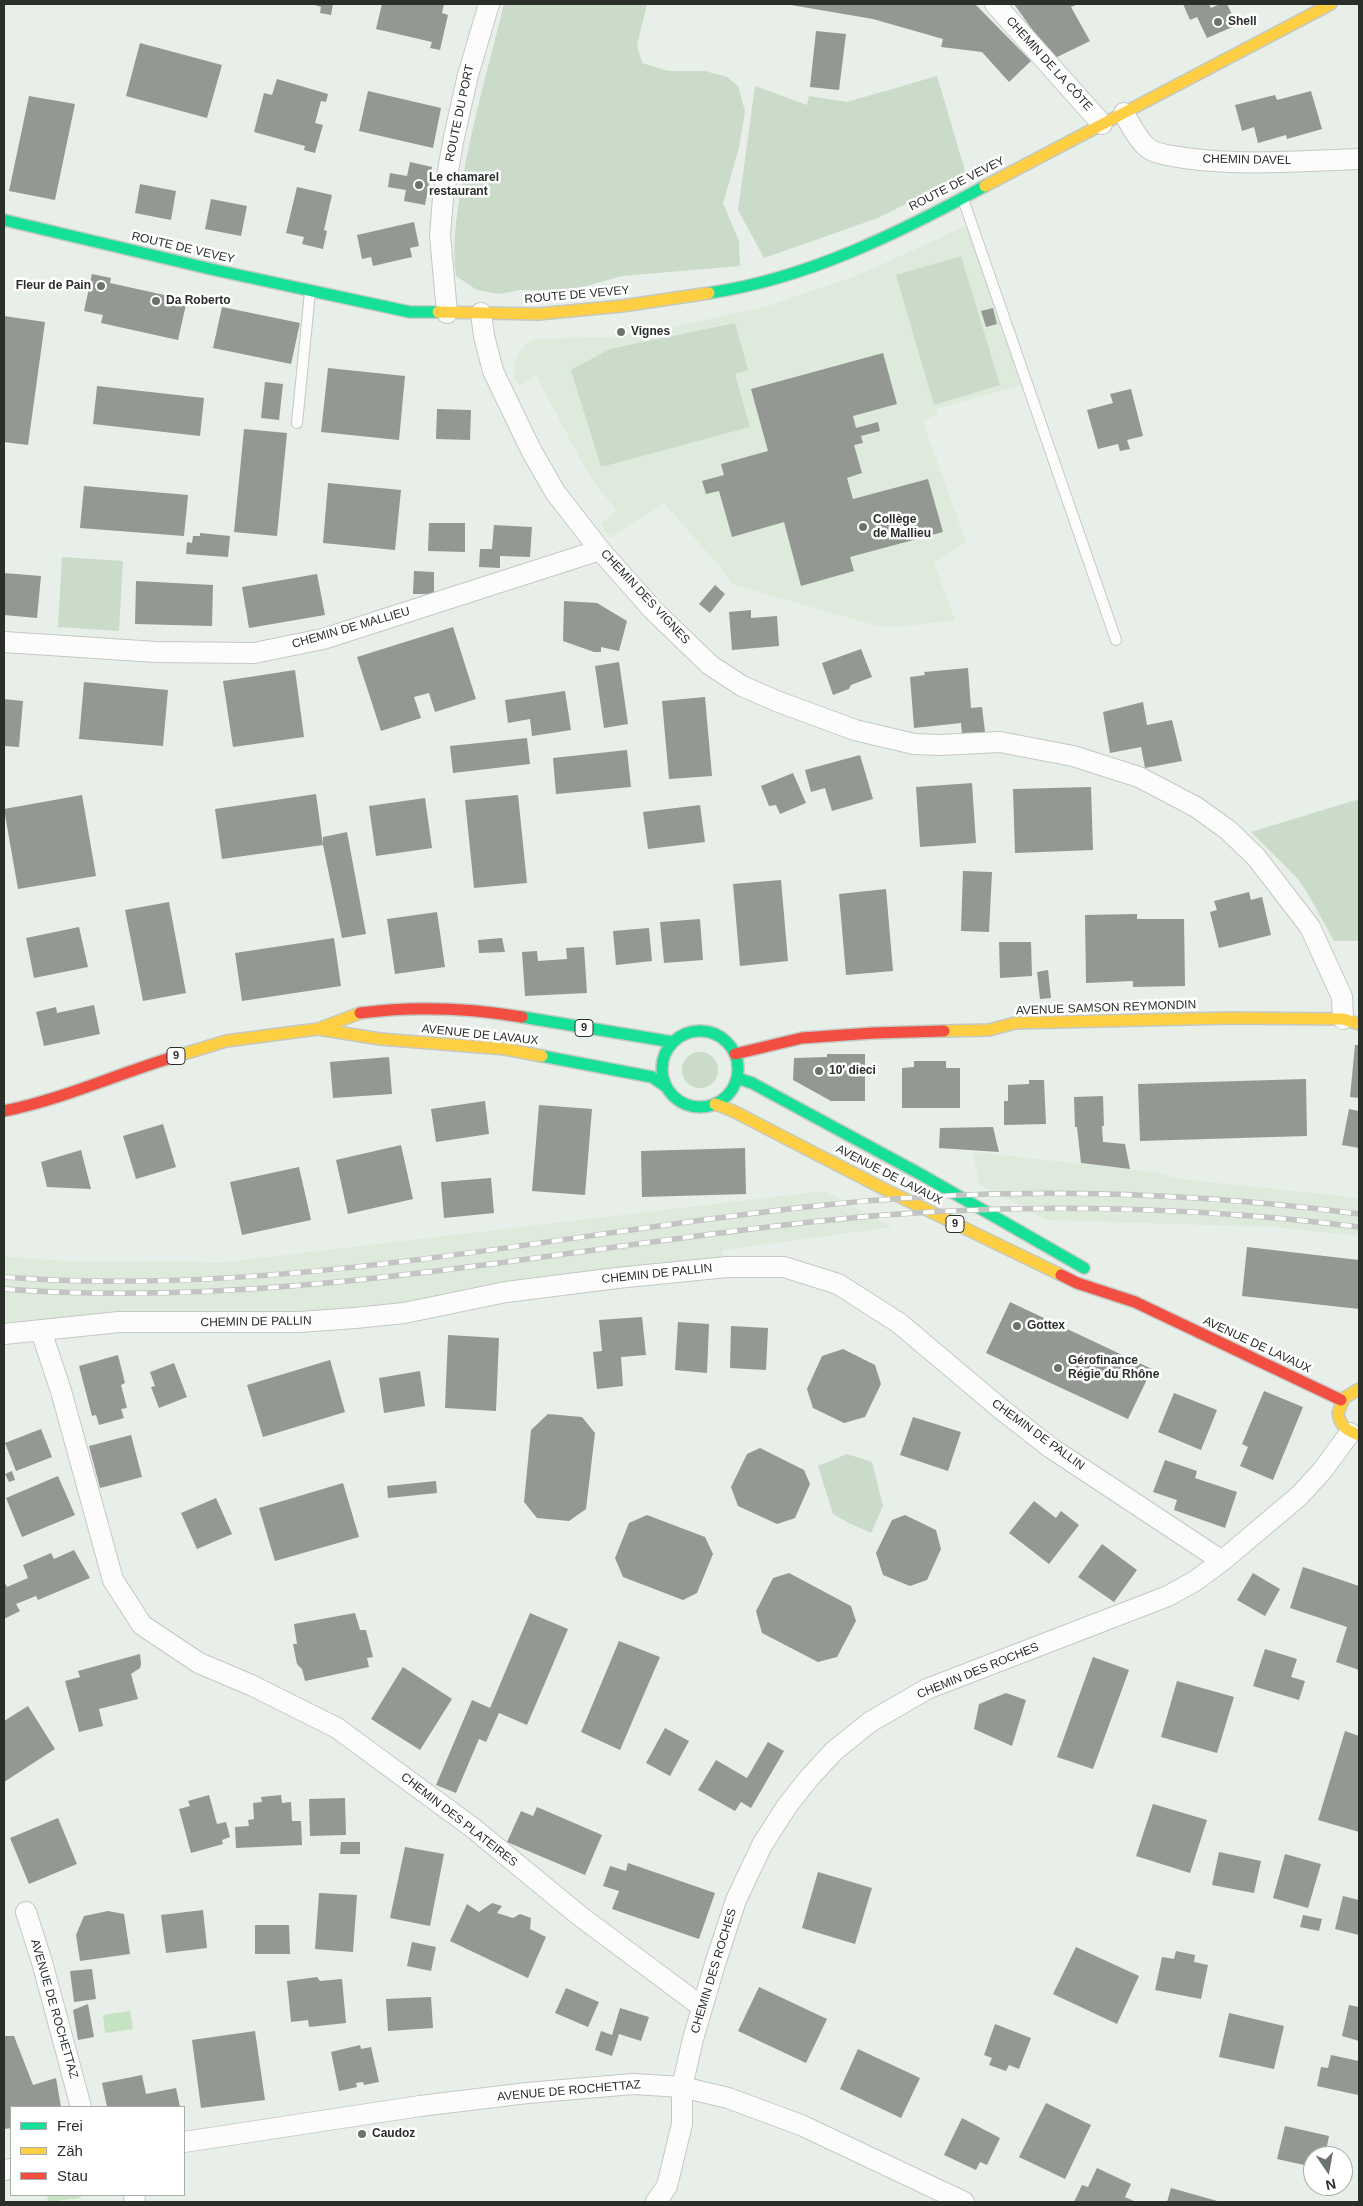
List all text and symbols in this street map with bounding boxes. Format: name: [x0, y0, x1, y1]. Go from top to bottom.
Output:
street label: CHEMIN DE LA CÔTE: [1003, 14, 1095, 114]
place label: Shell: [1228, 15, 1257, 29]
marker: Shell: [1212, 16, 1224, 28]
street label: ROUTE DU PORT: [443, 63, 477, 163]
street label: CHEMIN DAVEL: [1202, 152, 1292, 168]
street label: ROUTE DE VEVEY: [907, 154, 1007, 214]
place label: Le chamarel restaurant: [429, 171, 499, 199]
marker: Le chamarel restaurant: [413, 179, 425, 191]
street label: ROUTE DE VEVEY: [130, 229, 236, 267]
place label: Fleur de Pain: [16, 279, 91, 293]
marker: Fleur de Pain: [95, 280, 107, 292]
street label: ROUTE DE VEVEY: [524, 283, 630, 307]
place label: Da Roberto: [166, 294, 231, 308]
marker: Da Roberto: [150, 295, 162, 307]
place label: Vignes: [631, 325, 670, 339]
marker: Vignes: [615, 326, 627, 338]
place label: Collège de Mallieu: [873, 513, 931, 541]
marker: Collège de Mallieu: [857, 521, 869, 533]
street label: CHEMIN DES VIGNES: [597, 547, 693, 647]
street label: CHEMIN DE MALLIEU: [290, 604, 412, 652]
street label: AVENUE SAMSON REYMONDIN: [1016, 998, 1196, 1018]
road number: 9: [575, 1020, 593, 1036]
street label: AVENUE DE LAVAUX: [421, 1022, 539, 1048]
road number: 9: [167, 1048, 185, 1064]
place label: 10' dieci: [829, 1064, 876, 1078]
marker: 10' dieci: [813, 1065, 825, 1077]
street label: AVENUE DE LAVAUX: [833, 1142, 945, 1208]
road number: 9: [946, 1216, 964, 1232]
street label: CHEMIN DE PALLIN: [601, 1261, 713, 1287]
street label: CHEMIN DE PALLIN: [200, 1314, 312, 1330]
street label: AVENUE DE LAVAUX: [1201, 1314, 1313, 1376]
place label: Gottex: [1027, 1319, 1065, 1333]
marker: Gottex: [1011, 1320, 1023, 1332]
place label: Gérofinance Régie du Rhône: [1068, 1354, 1159, 1382]
marker: Gérofinance Régie du Rhône: [1052, 1362, 1064, 1374]
street label: CHEMIN DE PALLIN: [989, 1397, 1087, 1473]
street label: CHEMIN DES ROCHES: [915, 1640, 1041, 1702]
street label: CHEMIN DES PLATEIRES: [398, 1770, 520, 1870]
street label: CHEMIN DES ROCHES: [688, 1907, 740, 2035]
street label: AVENUE DE ROCHETTAZ: [27, 1938, 81, 2080]
street label: AVENUE DE ROCHETTAZ: [497, 2078, 641, 2104]
legend: [10, 2106, 185, 2196]
text: Frei: [57, 2117, 83, 2134]
place label: Caudoz: [372, 2127, 415, 2141]
marker: Caudoz: [356, 2128, 368, 2140]
text: Zäh: [57, 2142, 83, 2159]
north arrow: [1303, 2146, 1353, 2196]
text: Stau: [57, 2167, 88, 2184]
text: N: [1324, 2176, 1338, 2194]

